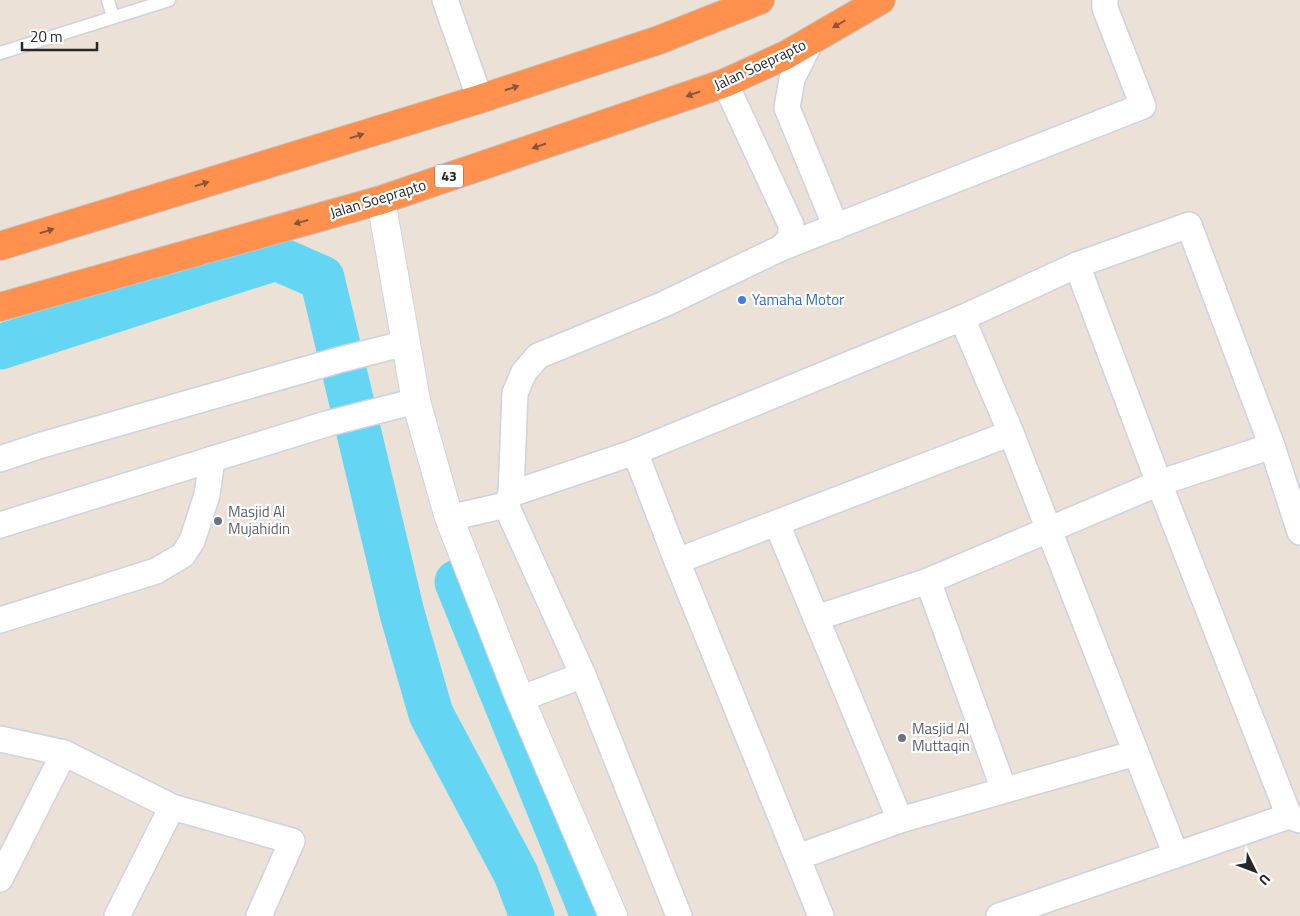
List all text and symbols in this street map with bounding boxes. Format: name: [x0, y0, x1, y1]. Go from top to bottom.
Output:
scale bar: [22, 20, 98, 52]
one-way arrow: [833, 20, 846, 29]
text: 20 m: [30, 25, 63, 48]
street label: Jalan Soeprapto: [710, 33, 810, 96]
one-way arrow: [505, 83, 520, 91]
one-way arrow: [685, 90, 700, 98]
one-way arrow: [350, 132, 365, 139]
one-way arrow: [531, 142, 546, 150]
road number: 43: [435, 165, 463, 188]
street label: Jalan Soeprapto: [327, 173, 429, 224]
one-way arrow: [195, 179, 210, 187]
one-way arrow: [293, 219, 308, 227]
one-way arrow: [39, 227, 54, 235]
place label: Yamaha Motor: [752, 288, 844, 311]
marker: Yamaha Motor: [736, 294, 748, 306]
place label: Masjid Al Mujahidin: [228, 500, 290, 540]
marker: Masjid Al Mujahidin: [212, 515, 224, 527]
place label: Masjid Al Muttaqin: [912, 717, 970, 757]
marker: Masjid Al Muttaqin: [896, 732, 908, 744]
north arrow: [1230, 846, 1280, 896]
text: U: [1254, 870, 1276, 890]

